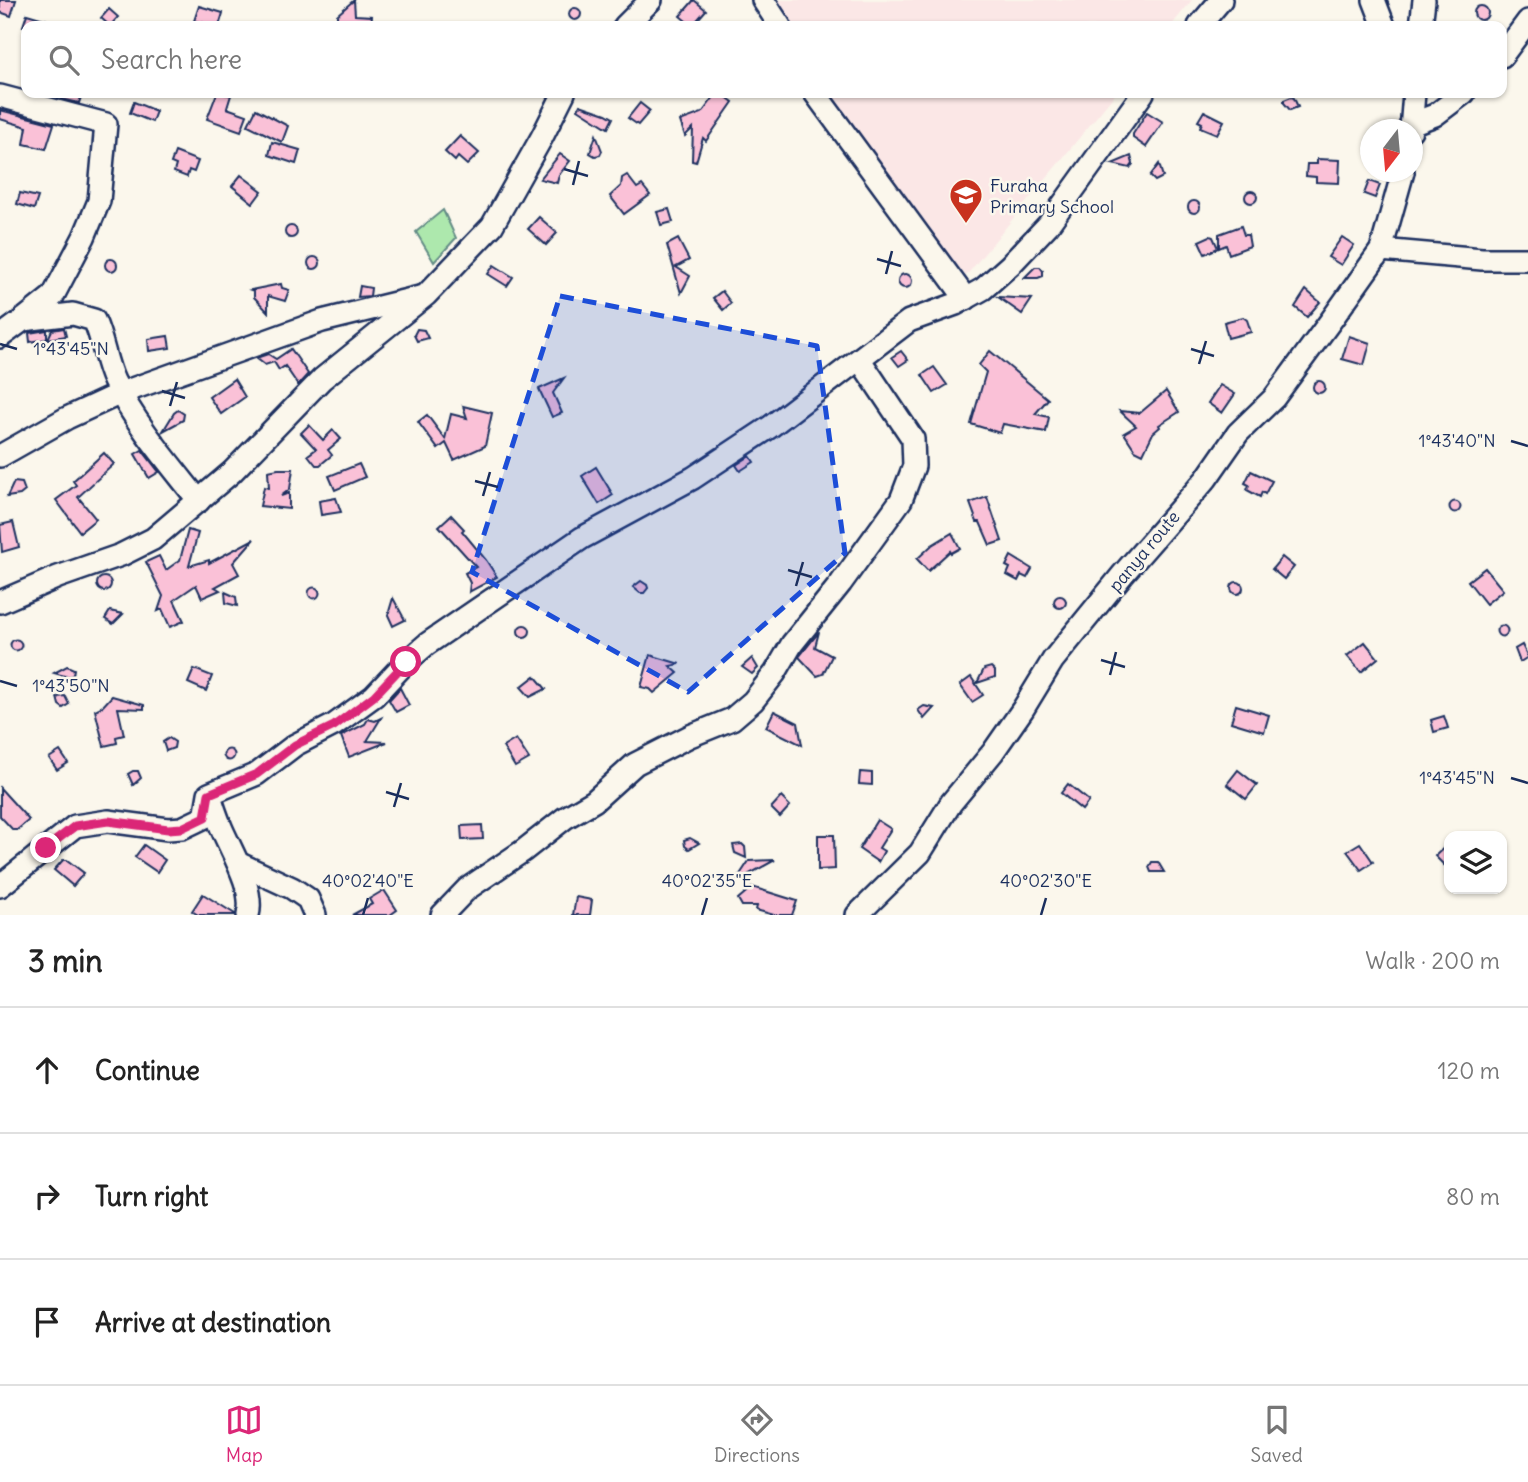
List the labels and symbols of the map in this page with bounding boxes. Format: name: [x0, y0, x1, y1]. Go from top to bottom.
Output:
north arrow: [1360, 119, 1423, 182]
place label: Furaha Primary School: [990, 174, 1114, 218]
school or university icon: Furaha Primary School: [947, 176, 985, 225]
text: 1°43'45"N: [33, 337, 109, 360]
text: 1°43'40"N: [1418, 429, 1496, 452]
street label: panya route: [1103, 506, 1185, 596]
route start: [390, 646, 421, 677]
text: 1°43'50"N: [32, 674, 110, 697]
text: 1°43'45"N: [1419, 766, 1495, 789]
route end: [30, 832, 61, 863]
text: 40°02'40"E: [322, 869, 414, 892]
text: 40°02'35"E: [662, 869, 752, 892]
text: 40°02'30"E: [1000, 869, 1092, 892]

